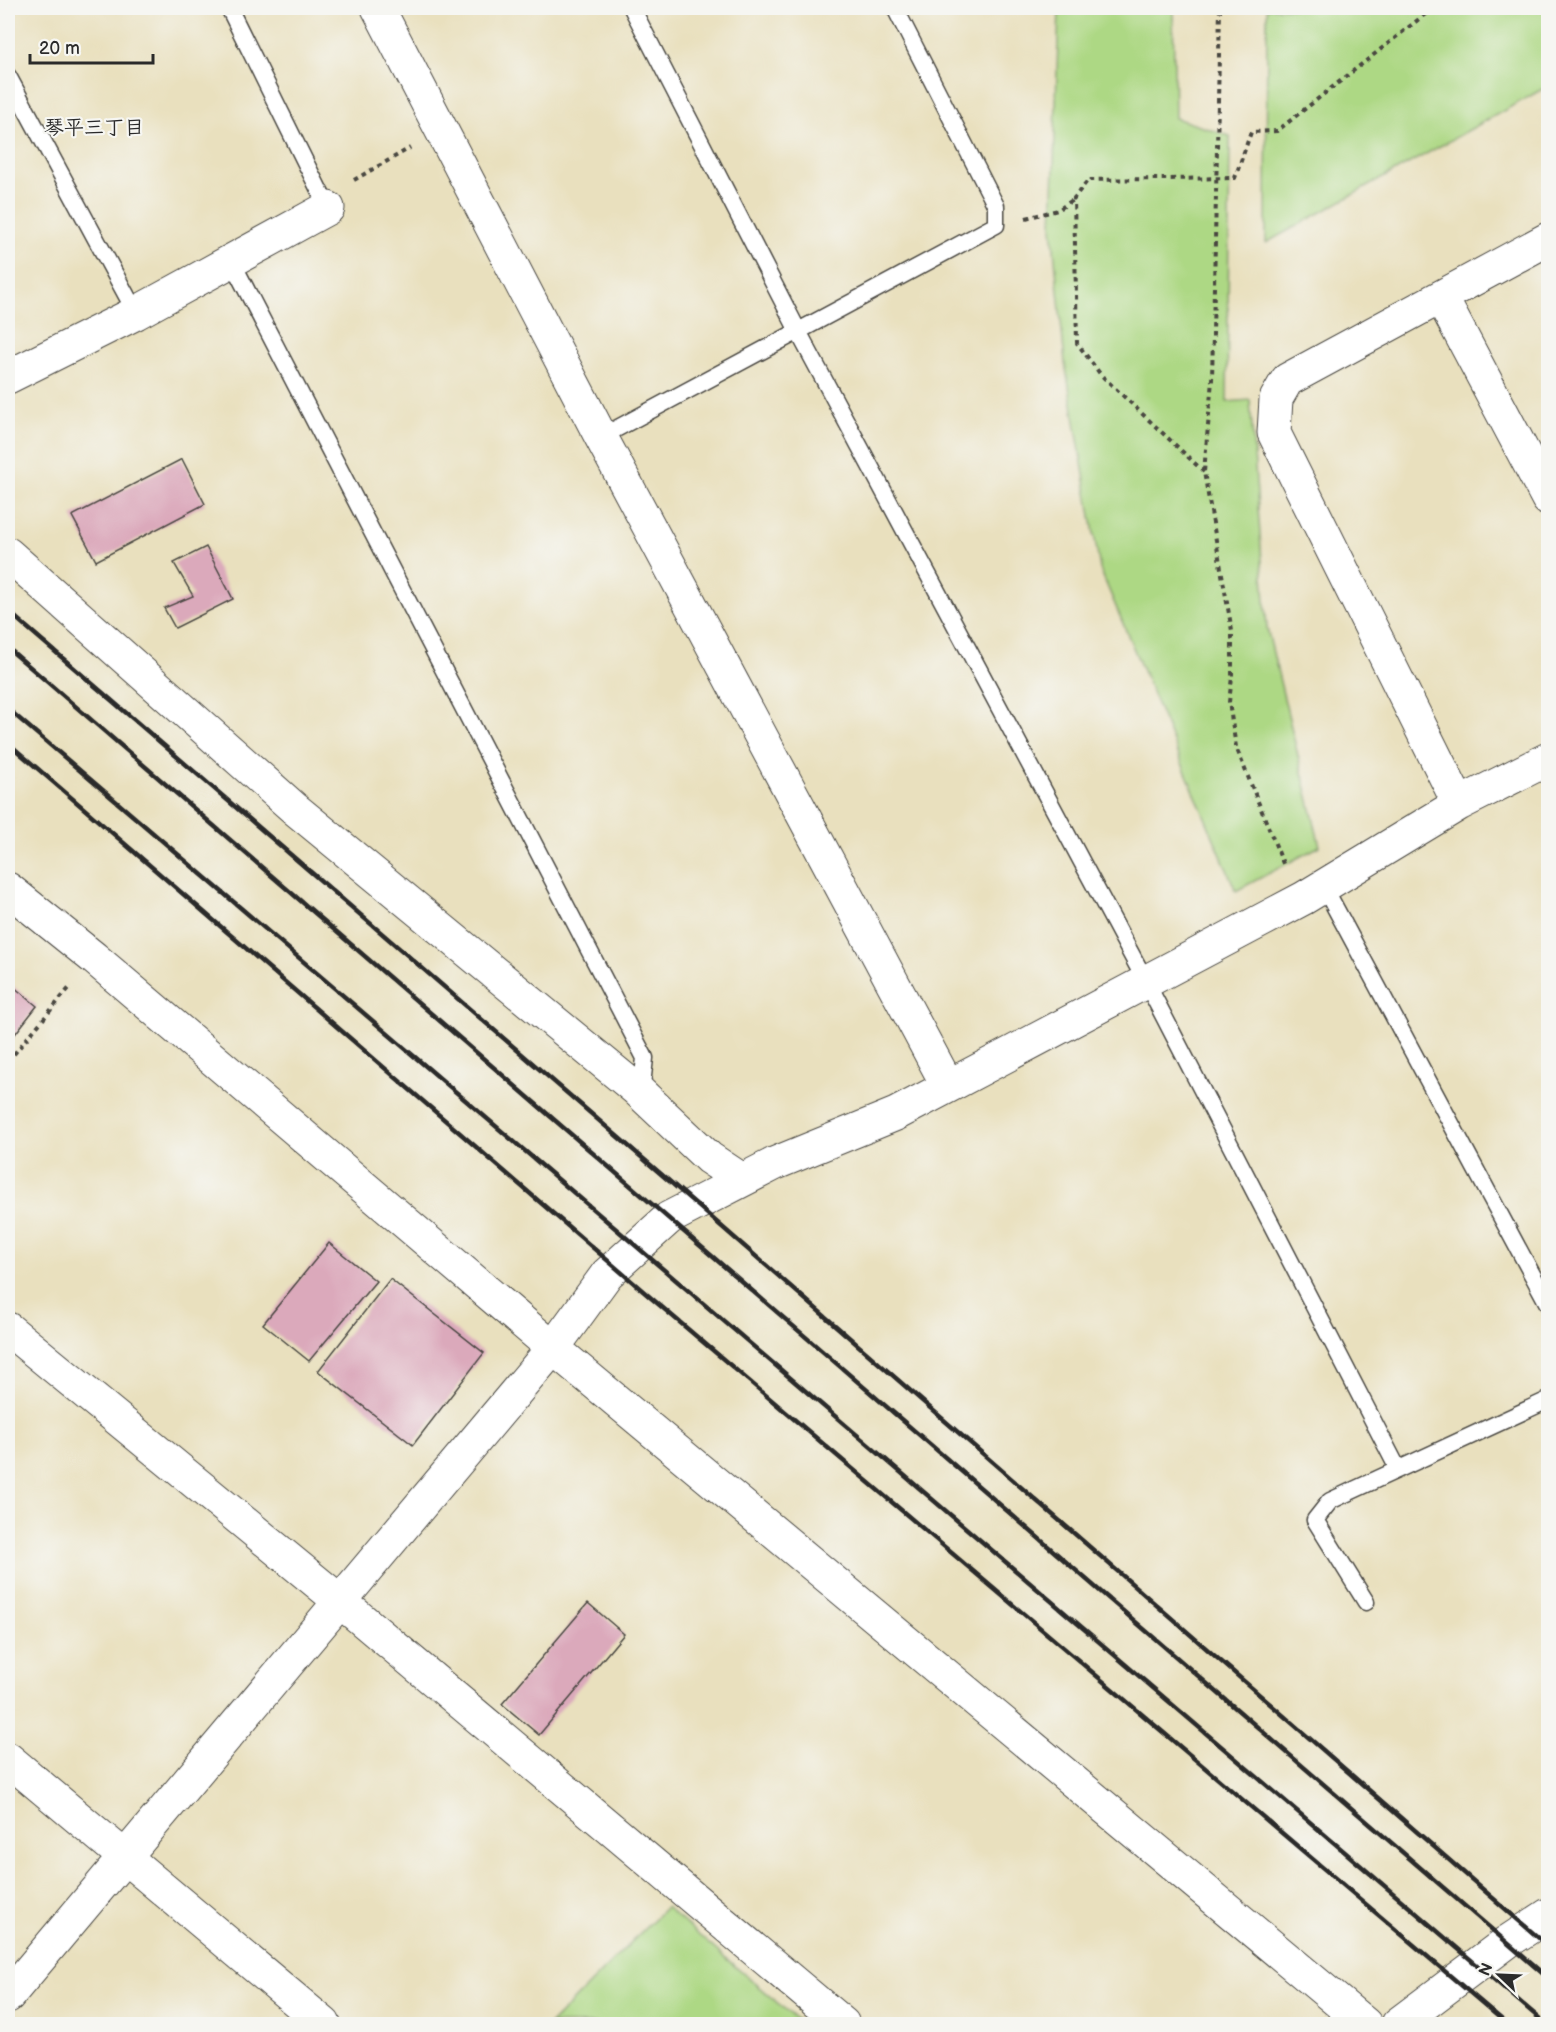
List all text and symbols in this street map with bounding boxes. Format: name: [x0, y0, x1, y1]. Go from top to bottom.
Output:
scale bar: [30, 27, 153, 65]
text: 20 m: [39, 38, 80, 59]
district label: 琴平三丁目: [44, 116, 144, 140]
north arrow: [1469, 1945, 1529, 2005]
text: N: [1475, 1960, 1498, 1979]

